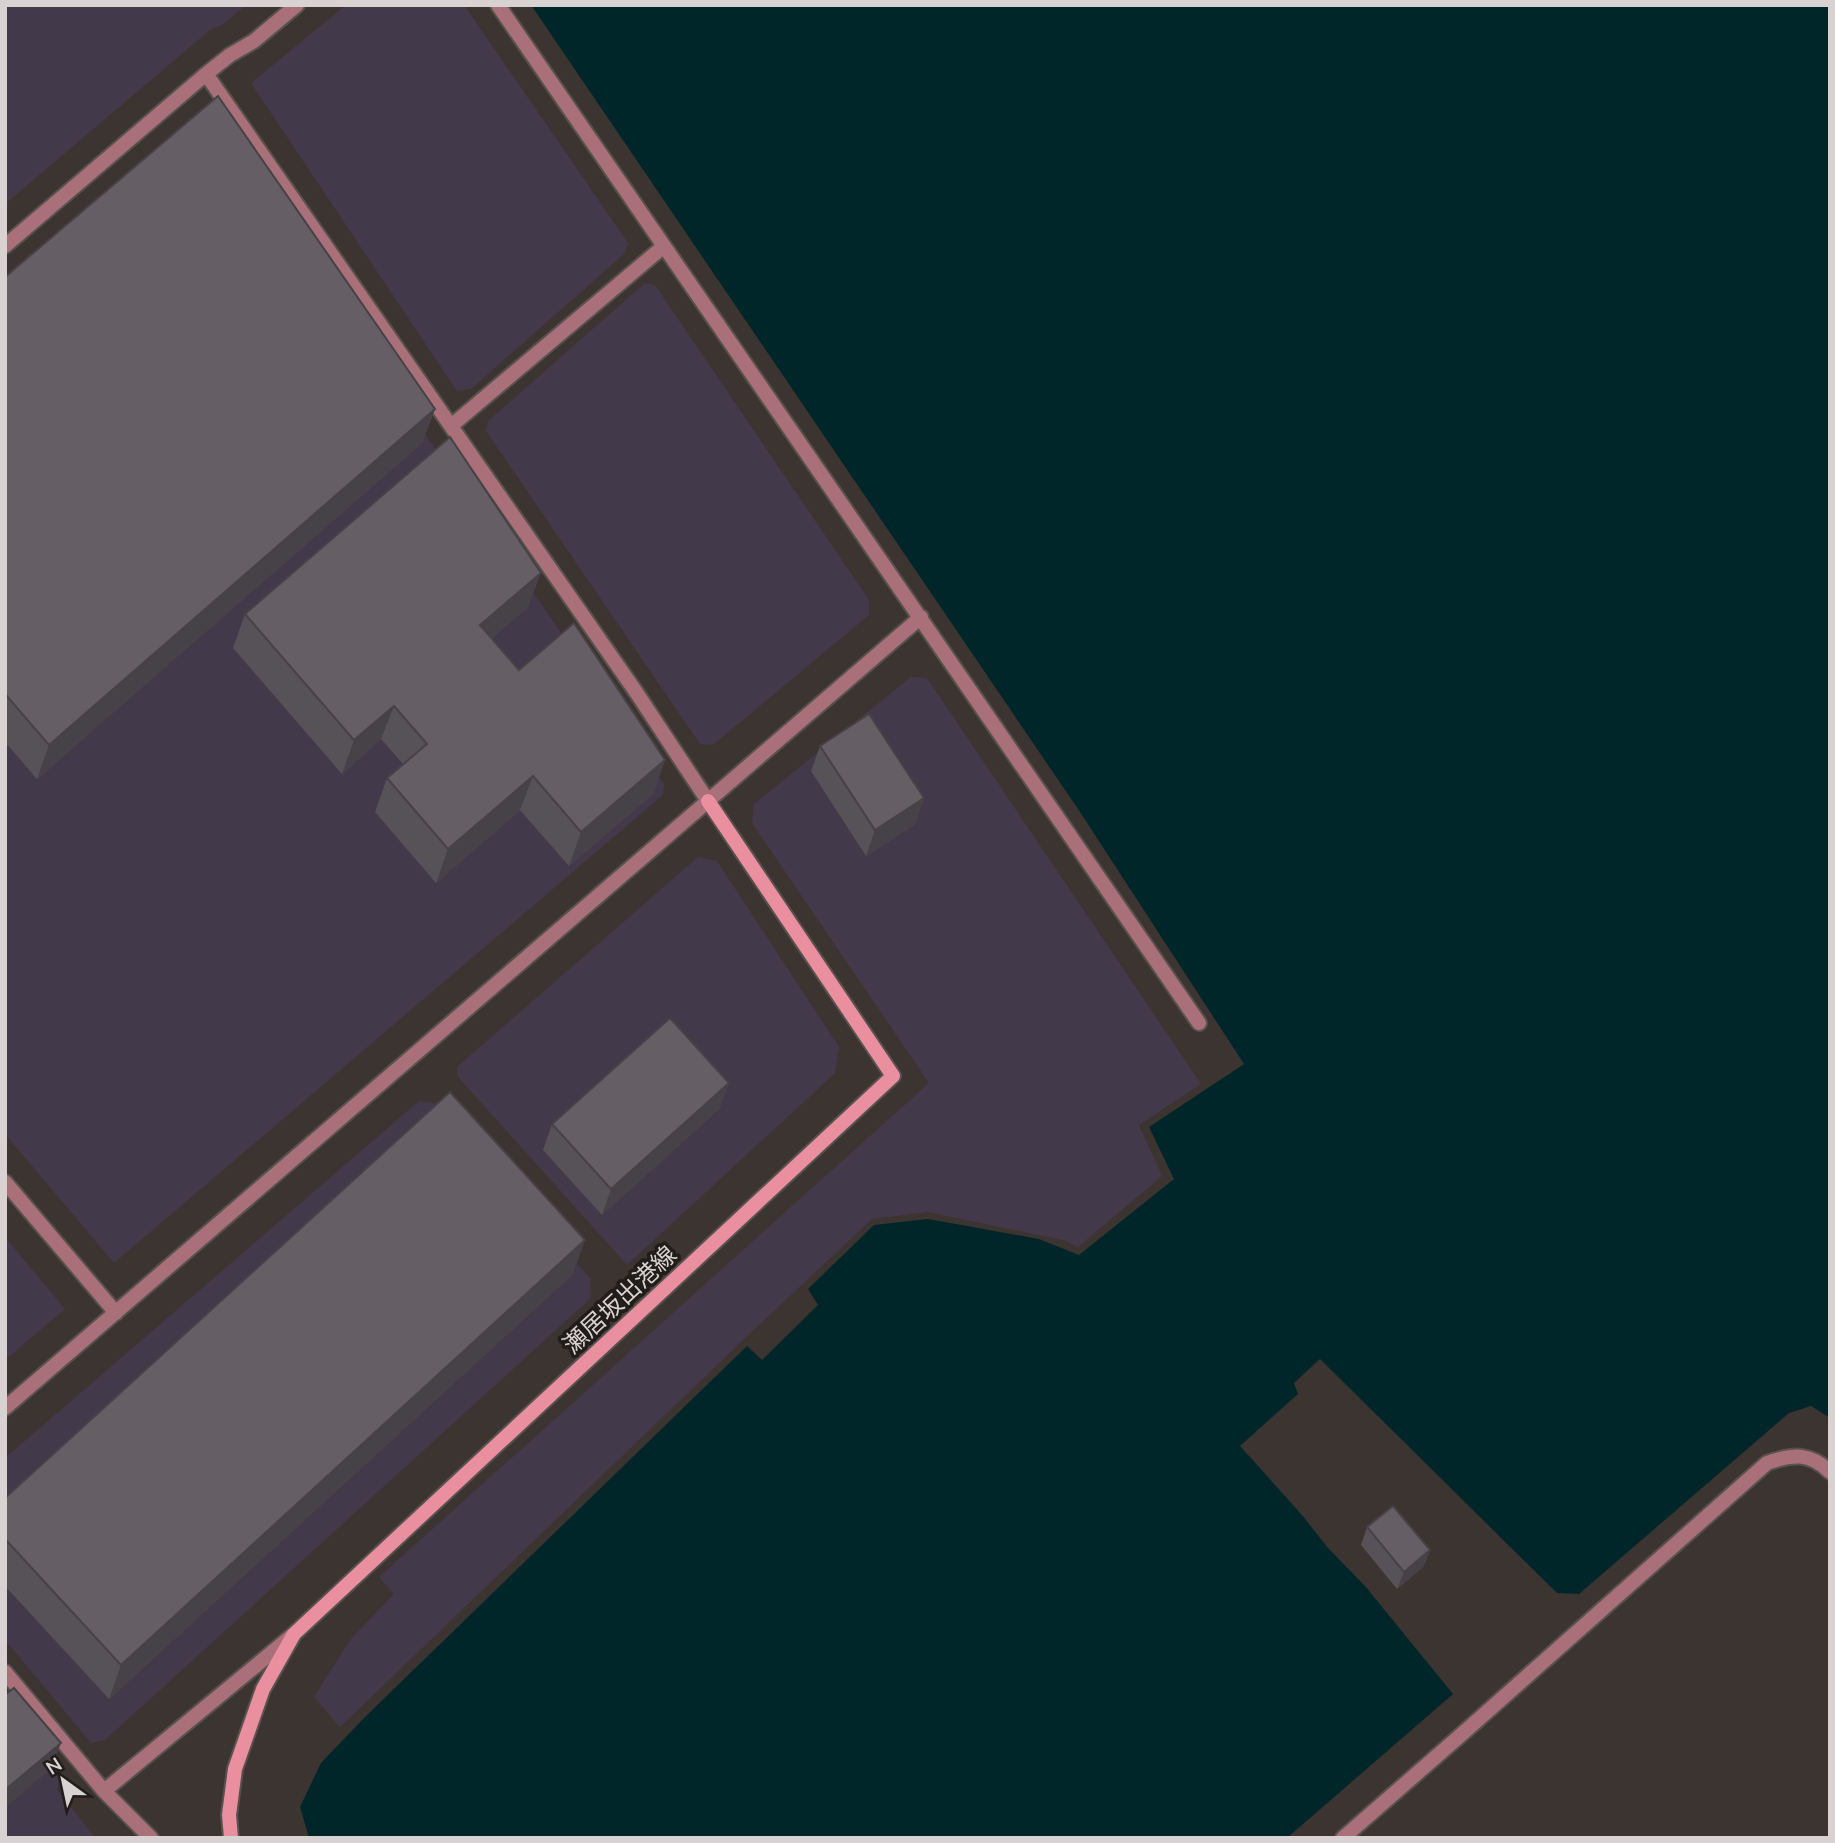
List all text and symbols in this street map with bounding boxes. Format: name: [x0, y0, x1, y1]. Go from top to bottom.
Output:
street label: 瀬居坂出港線: [556, 1239, 684, 1361]
north arrow: [28, 1745, 98, 1815]
text: N: [41, 1752, 67, 1781]

